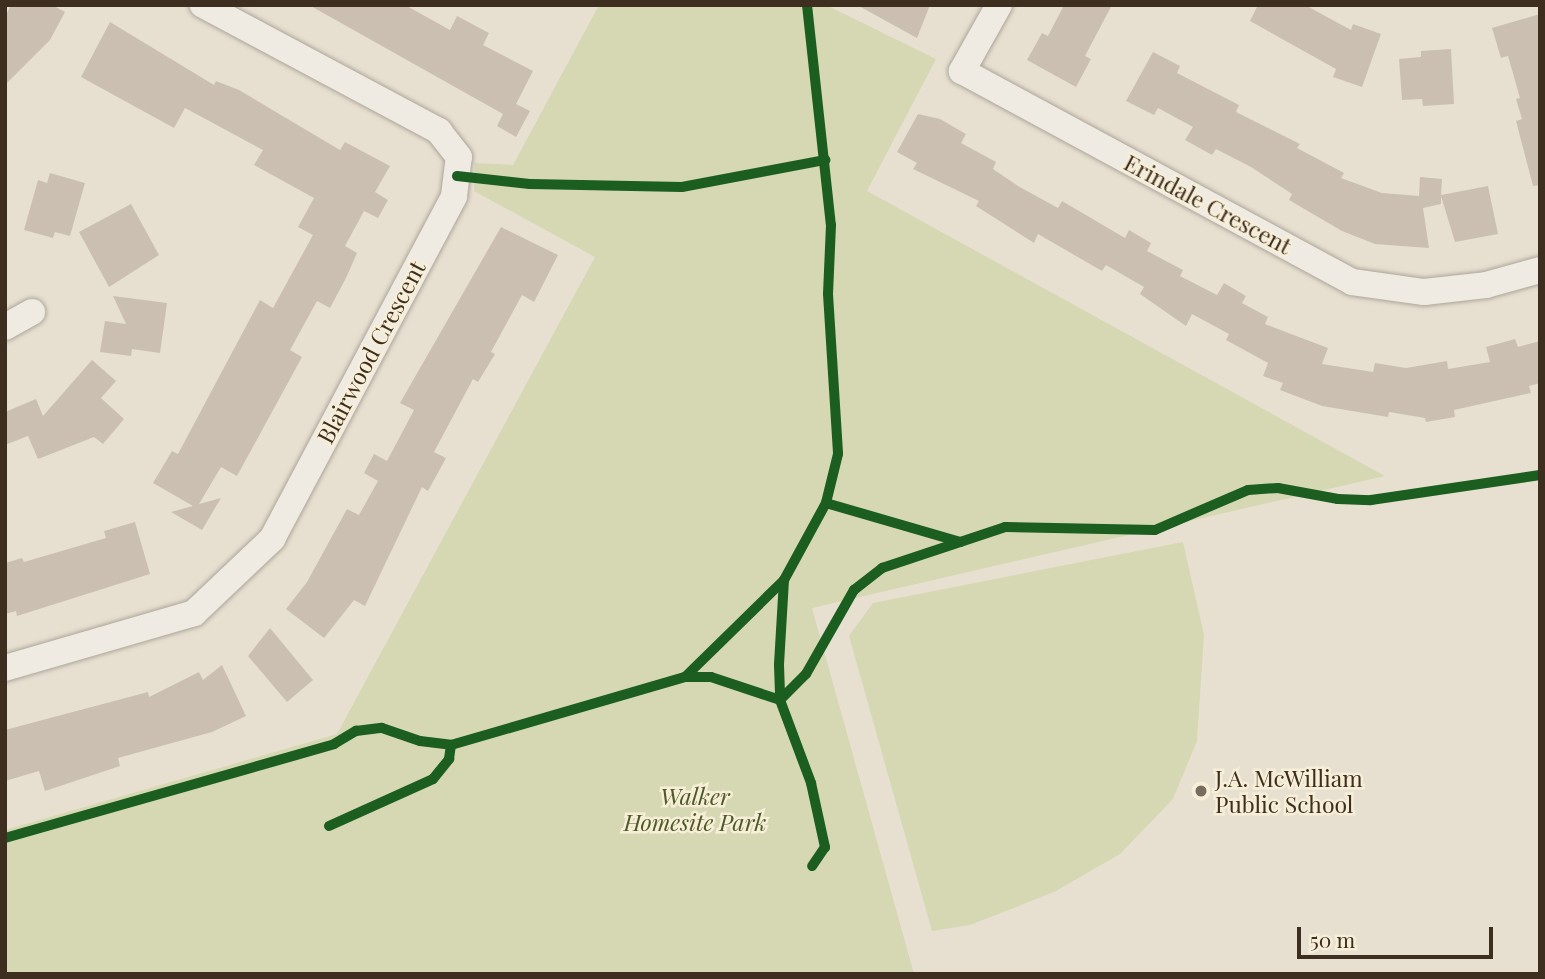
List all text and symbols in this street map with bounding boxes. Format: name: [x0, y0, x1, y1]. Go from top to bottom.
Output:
street label: Erindale Crescent: [1120, 148, 1296, 260]
street label: Blairwood Crescent: [311, 256, 431, 448]
place label: J.A. McWilliam Public School: [1215, 764, 1363, 818]
park label: Walker Homesite Park: [624, 782, 766, 836]
marker: J.A. McWilliam Public School: [1193, 783, 1209, 799]
scale bar: [1300, 912, 1496, 956]
text: 50 m: [1310, 925, 1355, 953]

